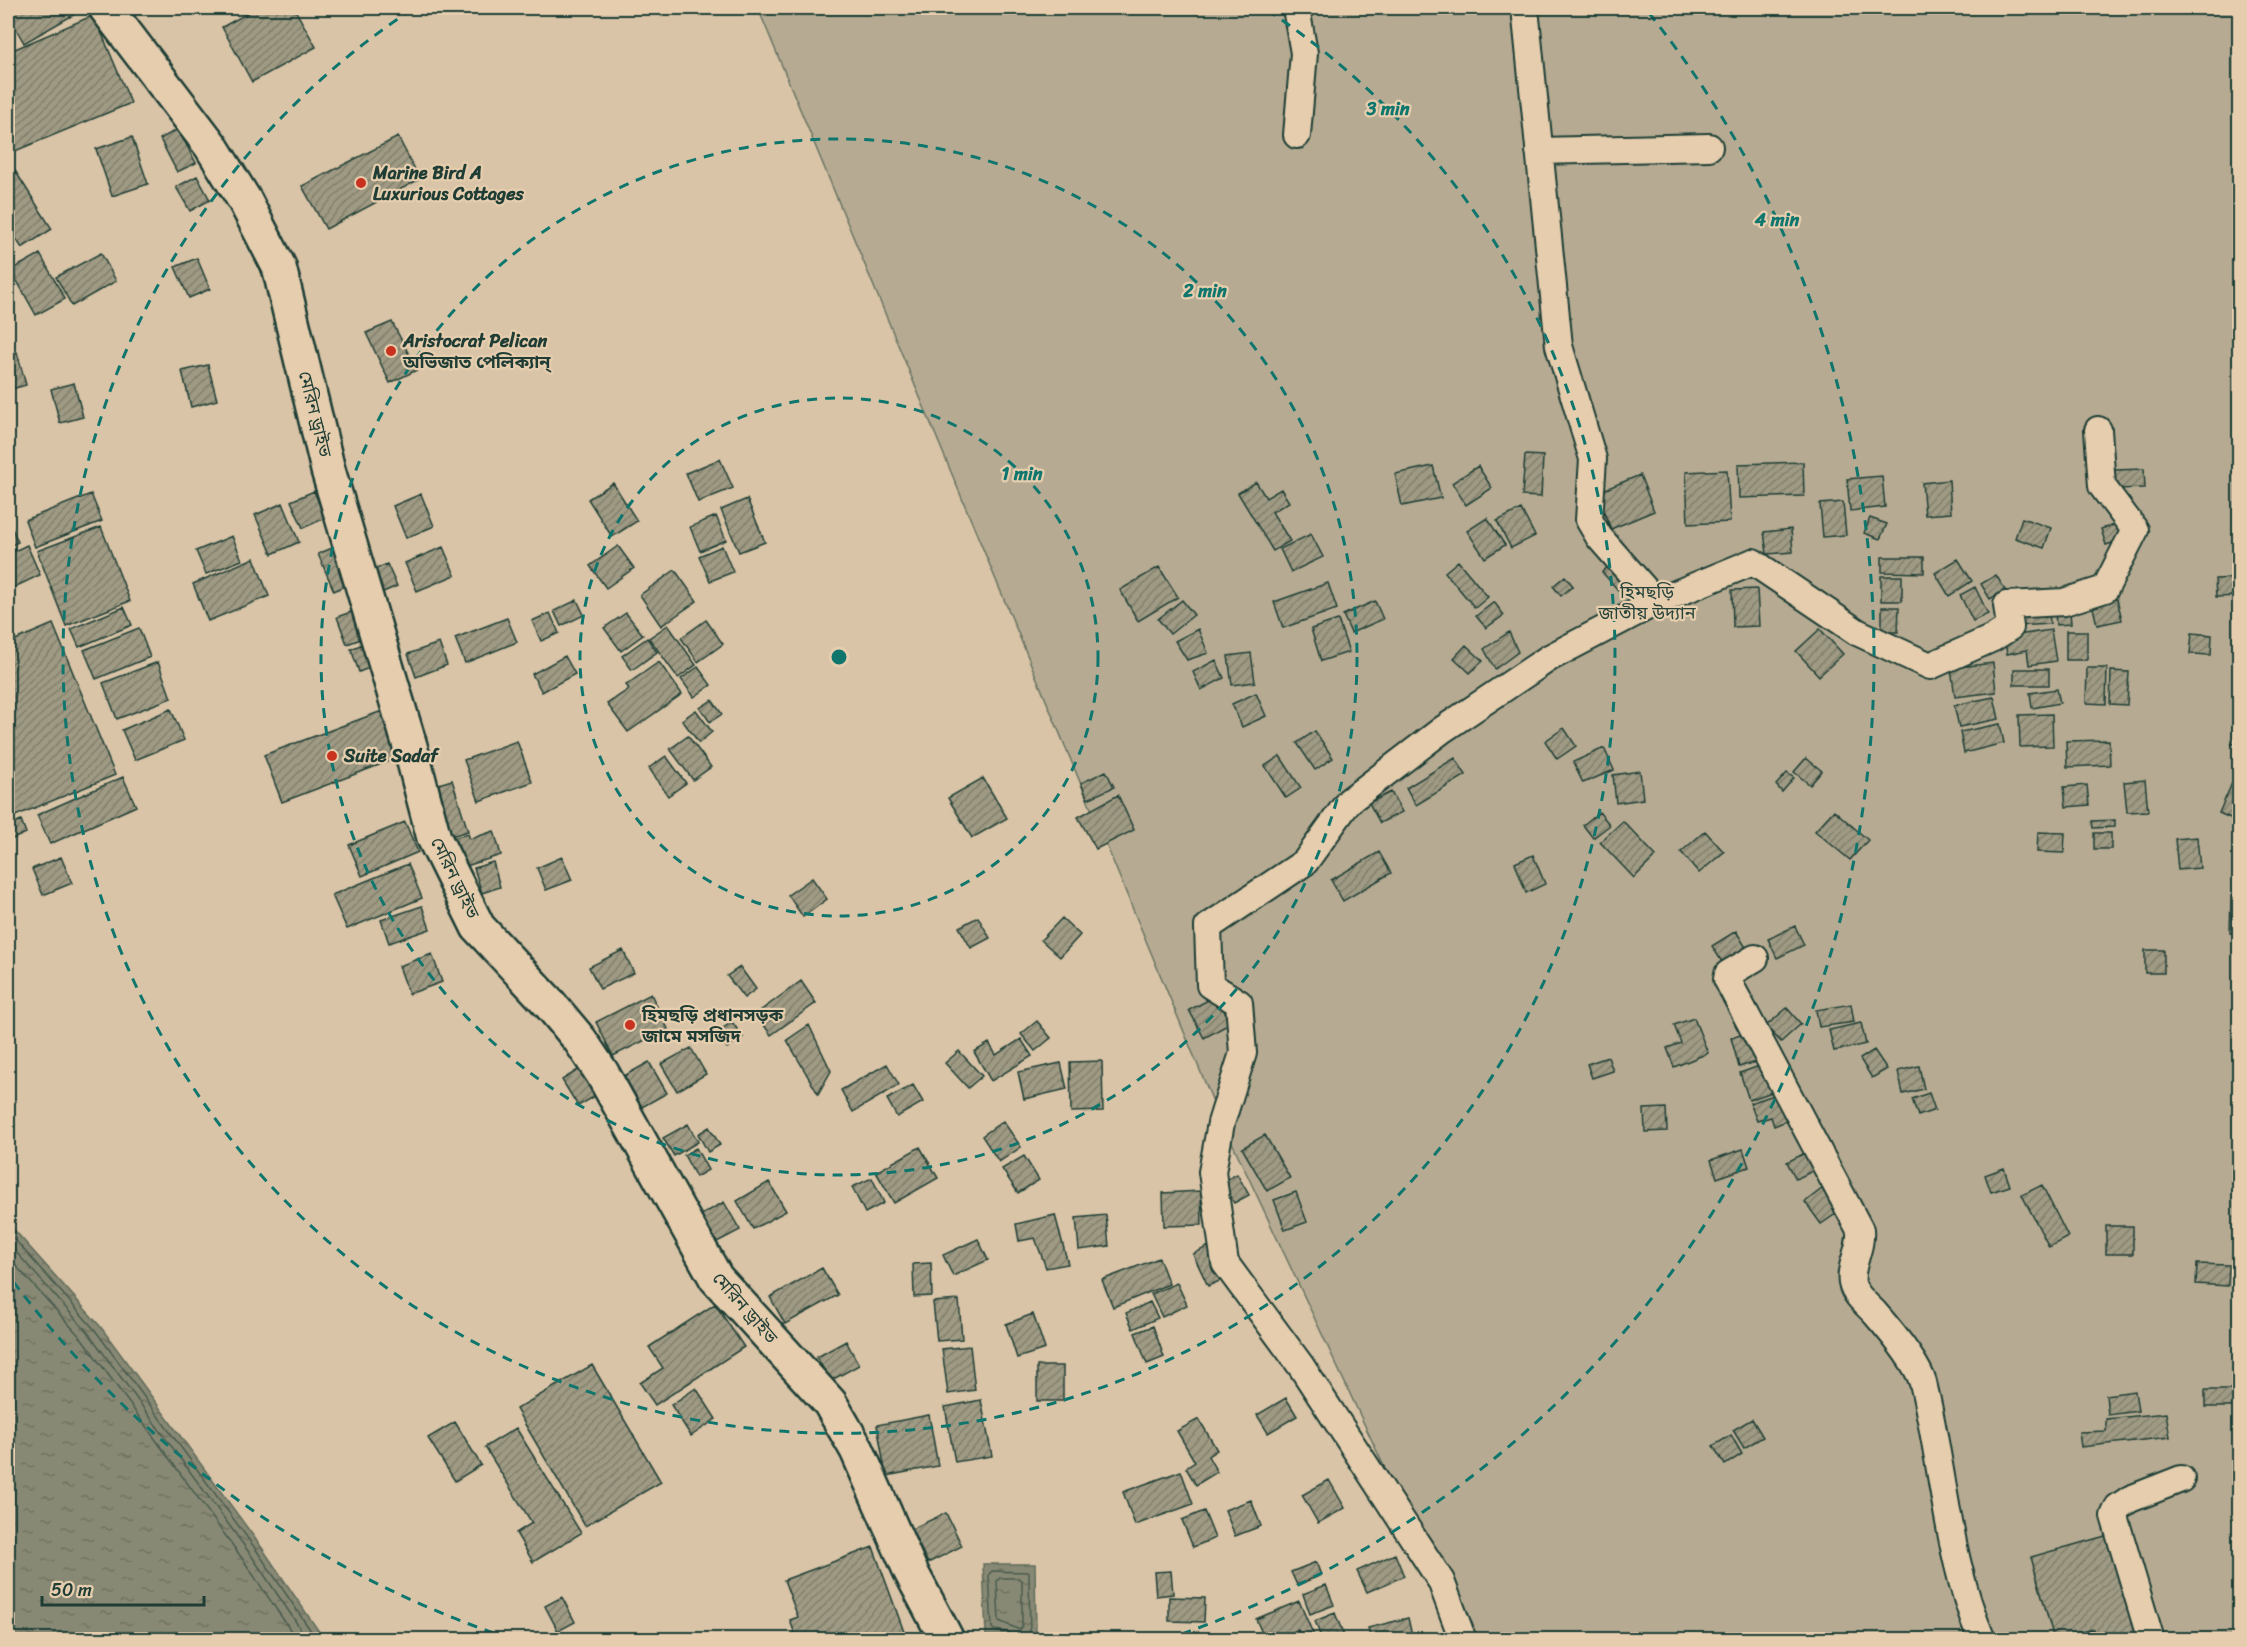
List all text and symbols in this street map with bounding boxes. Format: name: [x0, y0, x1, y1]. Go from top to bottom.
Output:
text: 3 min: [1365, 93, 1410, 125]
place label: Marine Bird A Luxurious Cottages: [372, 157, 524, 210]
marker: Marine Bird A Luxurious Cottages: [354, 176, 368, 190]
text: 4 min: [1754, 204, 1800, 236]
text: 2 min: [1182, 275, 1227, 307]
place label: Aristocrat Pelican অভিজাত পেলিক্যান্: [402, 325, 552, 378]
marker: Aristocrat Pelican অভিজাত পেলিক্যান্: [384, 344, 398, 358]
street label: মেরিন ড্রাইভ: [289, 367, 341, 461]
text: 1 min: [1002, 458, 1043, 490]
park label: হিমছড়ি জাতীয় উদ্যান: [1597, 576, 1697, 629]
centre of rings: [829, 647, 849, 667]
place label: Suite Sadaf: [343, 740, 440, 772]
marker: Suite Sadaf: [325, 749, 339, 763]
street label: মেরিন ড্রাইভ: [421, 831, 489, 925]
place label: হিমছড়ি প্রধানসড়ক জামে মসজিদ: [641, 999, 784, 1052]
marker: হিমছড়ি প্রধানসড়ক জামে মসজিদ: [623, 1018, 637, 1032]
street label: মেরিন ড্রাইভ: [704, 1264, 786, 1352]
scale bar: [42, 1569, 204, 1607]
text: 50 m: [51, 1574, 92, 1606]

